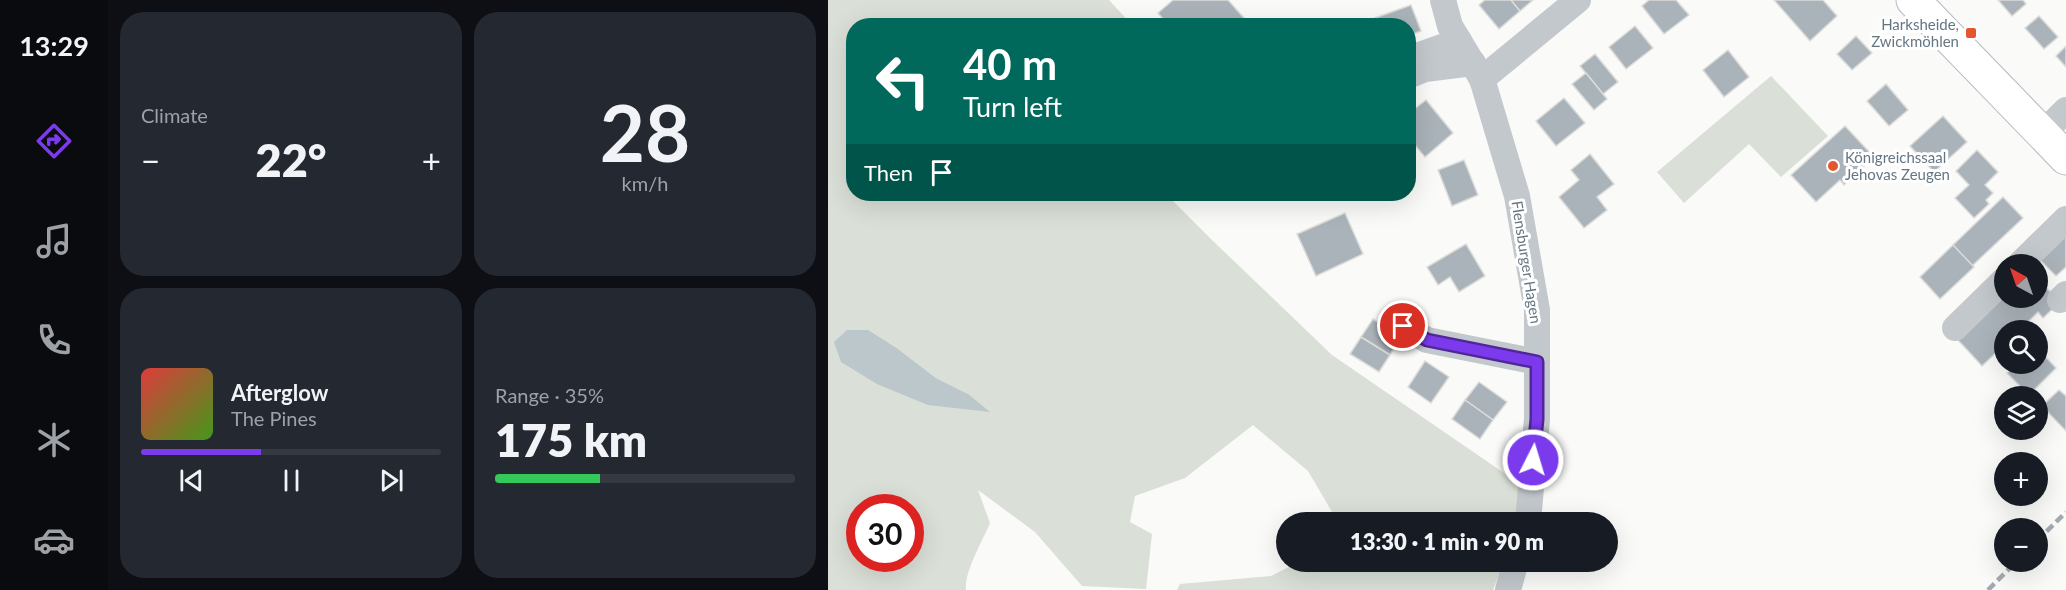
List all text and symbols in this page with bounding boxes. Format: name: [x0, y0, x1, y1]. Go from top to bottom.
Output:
place label: Harksheide, Zwickmöhlen: [1871, 15, 1959, 50]
marker: Harksheide, Zwickmöhlen: [1964, 26, 1978, 40]
text: 13:29: [19, 29, 89, 62]
text: 40 m: [963, 39, 1057, 89]
icon: left: [864, 42, 942, 120]
text: 28: [600, 85, 690, 179]
text: Turn left: [963, 90, 1062, 123]
text: Climate: [141, 103, 208, 127]
icon: directions: [33, 120, 75, 162]
text: 22°: [256, 133, 326, 187]
text: −: [141, 140, 160, 180]
text: +: [422, 140, 441, 180]
place label: Königreichssaal Jehovas Zeugen: [1845, 148, 1950, 183]
icon: arrive: [925, 156, 958, 189]
text: Then: [864, 159, 913, 186]
marker: Königreichssaal Jehovas Zeugen: [1826, 159, 1840, 173]
text: km/h: [622, 171, 668, 195]
street label: Flensburger Hagen: [1508, 199, 1546, 325]
icon: music: [33, 220, 75, 262]
north arrow: [1994, 254, 2048, 308]
map controls: [1994, 254, 2048, 572]
pin: [1377, 300, 1428, 351]
icon: arrive: [1386, 309, 1419, 342]
icon: phone: [33, 319, 75, 361]
button: search: [1994, 320, 2048, 374]
text: Afterglow: [231, 379, 328, 406]
text: Range · 35%: [495, 383, 604, 407]
button: layers: [1994, 386, 2048, 440]
text: The Pines: [231, 406, 317, 430]
text: 175 km: [495, 413, 647, 467]
icon: climate: [33, 419, 75, 461]
position arrow: [1501, 428, 1565, 492]
button: +: [1994, 452, 2048, 506]
icon: previous: [175, 464, 208, 497]
icon: pause: [275, 464, 308, 497]
icon: next: [375, 464, 408, 497]
speed limit sign: 30: [846, 494, 924, 572]
button: −: [1994, 518, 2048, 572]
icon: car: [33, 519, 75, 561]
text: 13:30 · 1 min · 90 m: [1350, 528, 1544, 555]

